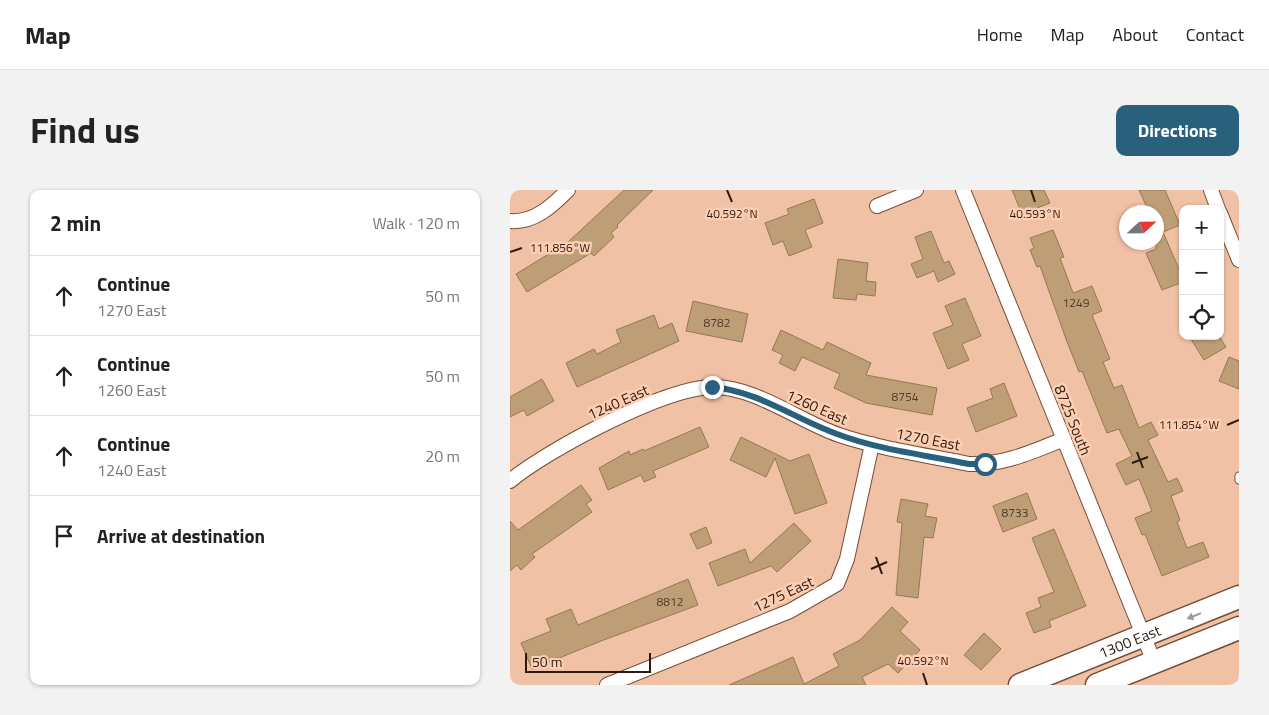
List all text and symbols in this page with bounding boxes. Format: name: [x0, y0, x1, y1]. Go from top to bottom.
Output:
text: Map: [25, 17, 71, 53]
text: Home: [977, 21, 1023, 48]
text: Map: [1051, 21, 1084, 48]
text: About: [1112, 21, 1158, 48]
text: Contact: [1186, 21, 1244, 48]
text: Find us: [30, 103, 140, 157]
button: Directions: [1116, 105, 1239, 156]
text: 40.592°N: [706, 204, 758, 223]
text: 40.593°N: [1009, 204, 1061, 223]
north arrow: [1119, 205, 1164, 250]
map controls: [1179, 205, 1224, 340]
button: +: [1179, 205, 1224, 250]
text: 2 min: [50, 207, 101, 239]
text: Walk · 120 m: [372, 211, 460, 235]
text: 111.856°W: [530, 238, 590, 257]
button: −: [1179, 250, 1224, 295]
text: Continue: [97, 269, 170, 298]
icon: ahead: [50, 282, 78, 310]
text: 50 m: [425, 284, 460, 308]
house number: 1249: [1063, 293, 1090, 312]
button: locate: [1179, 295, 1224, 340]
text: 1270 East: [97, 298, 166, 322]
house number: 8782: [704, 313, 730, 332]
text: Continue: [97, 349, 170, 378]
icon: ahead: [50, 362, 78, 390]
text: 50 m: [425, 364, 460, 388]
route end: [701, 376, 724, 399]
text: 1260 East: [97, 378, 166, 402]
street label: 1240 East: [584, 378, 653, 426]
street label: 8725 South: [1048, 381, 1098, 459]
street label: 1260 East: [783, 383, 852, 431]
house number: 8754: [892, 387, 919, 406]
text: 111.854°W: [1159, 415, 1219, 434]
street label: 1270 East: [894, 422, 963, 457]
text: Continue: [97, 429, 170, 458]
icon: ahead: [50, 442, 78, 470]
text: 20 m: [425, 444, 460, 468]
route start: [974, 453, 997, 476]
text: 1240 East: [97, 458, 166, 482]
house number: 8733: [1002, 503, 1028, 522]
text: Arrive at destination: [97, 521, 265, 550]
icon: arrive: [50, 522, 78, 550]
street label: 1275 East: [749, 570, 818, 618]
house number: 8812: [657, 592, 683, 611]
one-way arrow: [1187, 612, 1201, 620]
street label: 1300 East: [1095, 618, 1165, 664]
scale bar: [525, 650, 651, 673]
text: 50 m: [532, 651, 562, 672]
text: 40.592°N: [897, 651, 949, 670]

